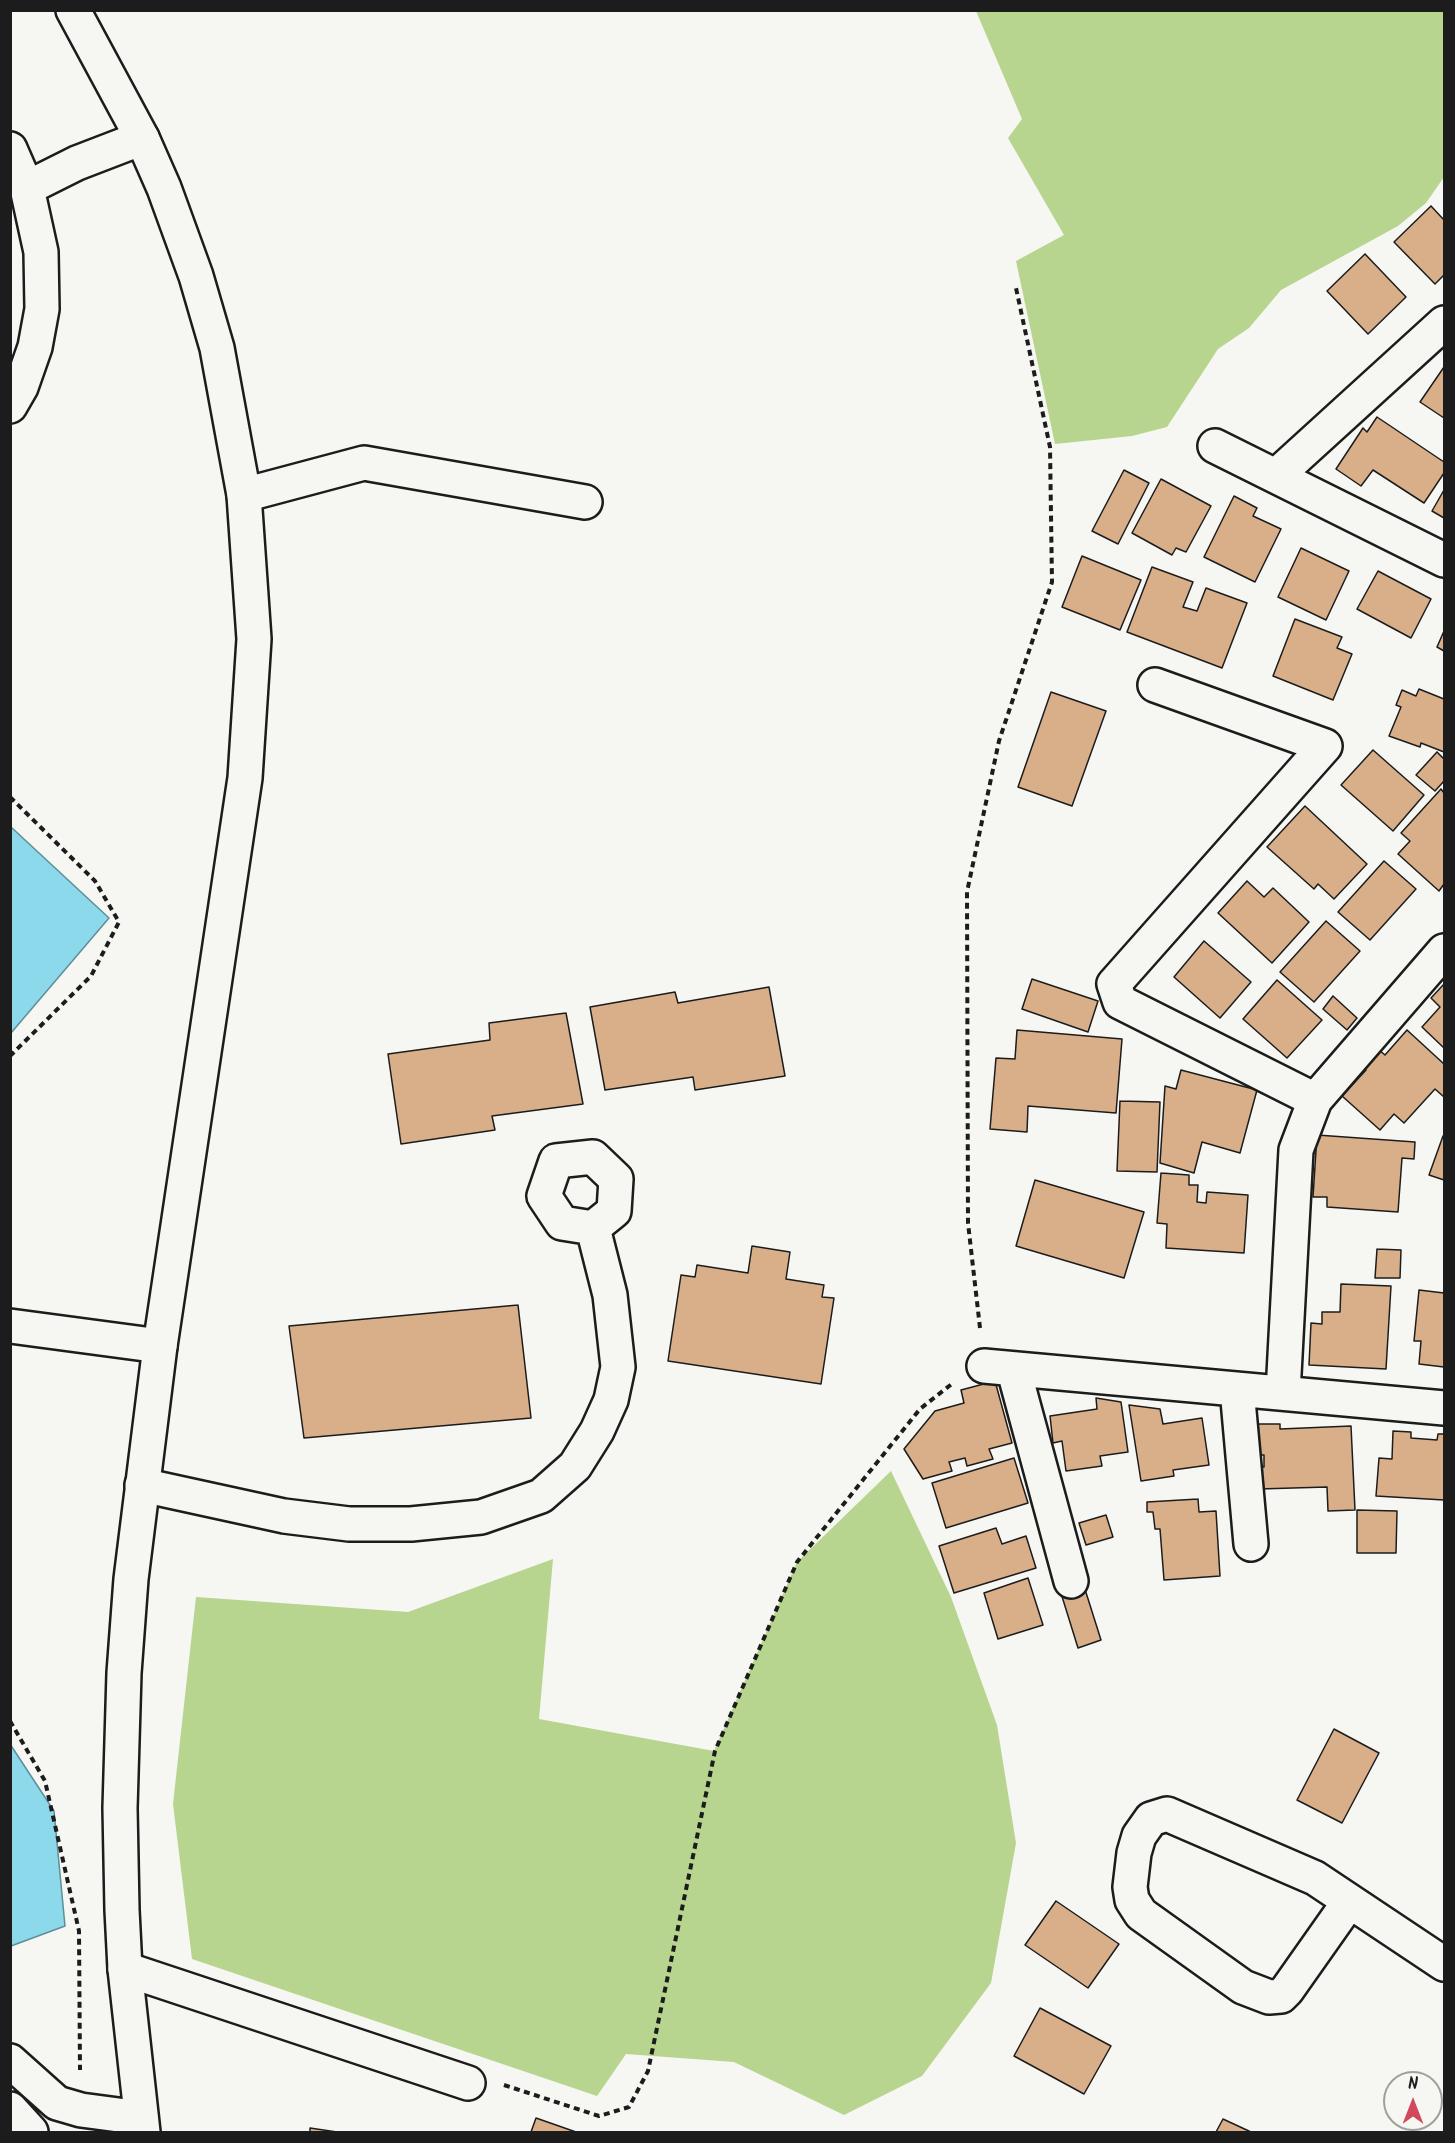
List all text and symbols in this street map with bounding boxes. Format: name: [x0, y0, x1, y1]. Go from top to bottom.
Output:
north arrow: [1383, 2071, 1443, 2131]
text: N: [1408, 2072, 1418, 2097]

